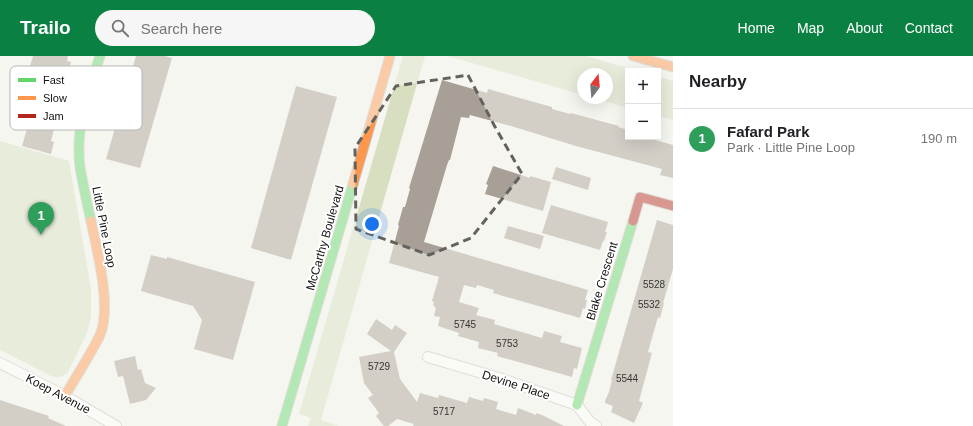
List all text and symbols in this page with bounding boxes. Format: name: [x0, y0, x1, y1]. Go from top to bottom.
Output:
search box: [95, 10, 375, 46]
text: Trailo: [20, 17, 71, 38]
icon: search: [109, 17, 131, 39]
text: Search here: [141, 20, 222, 37]
text: Home: [738, 20, 775, 36]
text: Map: [797, 20, 824, 36]
text: About: [846, 20, 883, 36]
text: Contact: [905, 20, 953, 36]
legend: [10, 66, 142, 130]
north arrow: [577, 68, 613, 104]
map controls: [625, 68, 661, 140]
button: +: [625, 68, 661, 104]
text: Nearby: [689, 72, 747, 91]
text: Fast: [43, 74, 64, 86]
text: Slow: [43, 92, 67, 104]
button: −: [625, 104, 661, 140]
text: Jam: [43, 110, 64, 122]
text: Fafard Park: [727, 123, 810, 140]
text: 1: [698, 131, 706, 146]
text: 190 m: [921, 131, 957, 146]
text: Park · Little Pine Loop: [727, 140, 855, 155]
street label: McCarthy Boulevard: [303, 184, 347, 292]
street label: Little Pine Loop: [89, 185, 119, 269]
pin: 1: [28, 202, 54, 235]
your location: [362, 214, 382, 234]
street label: Blake Crescent: [583, 239, 621, 322]
house number: 5528: [643, 279, 666, 290]
house number: 5532: [638, 299, 661, 310]
house number: 5745: [454, 319, 477, 330]
house number: 5753: [496, 338, 519, 349]
house number: 5729: [368, 361, 391, 372]
street label: Devine Place: [480, 367, 552, 403]
street label: Koep Avenue: [23, 371, 93, 417]
house number: 5544: [616, 373, 639, 384]
house number: 5717: [433, 406, 456, 417]

